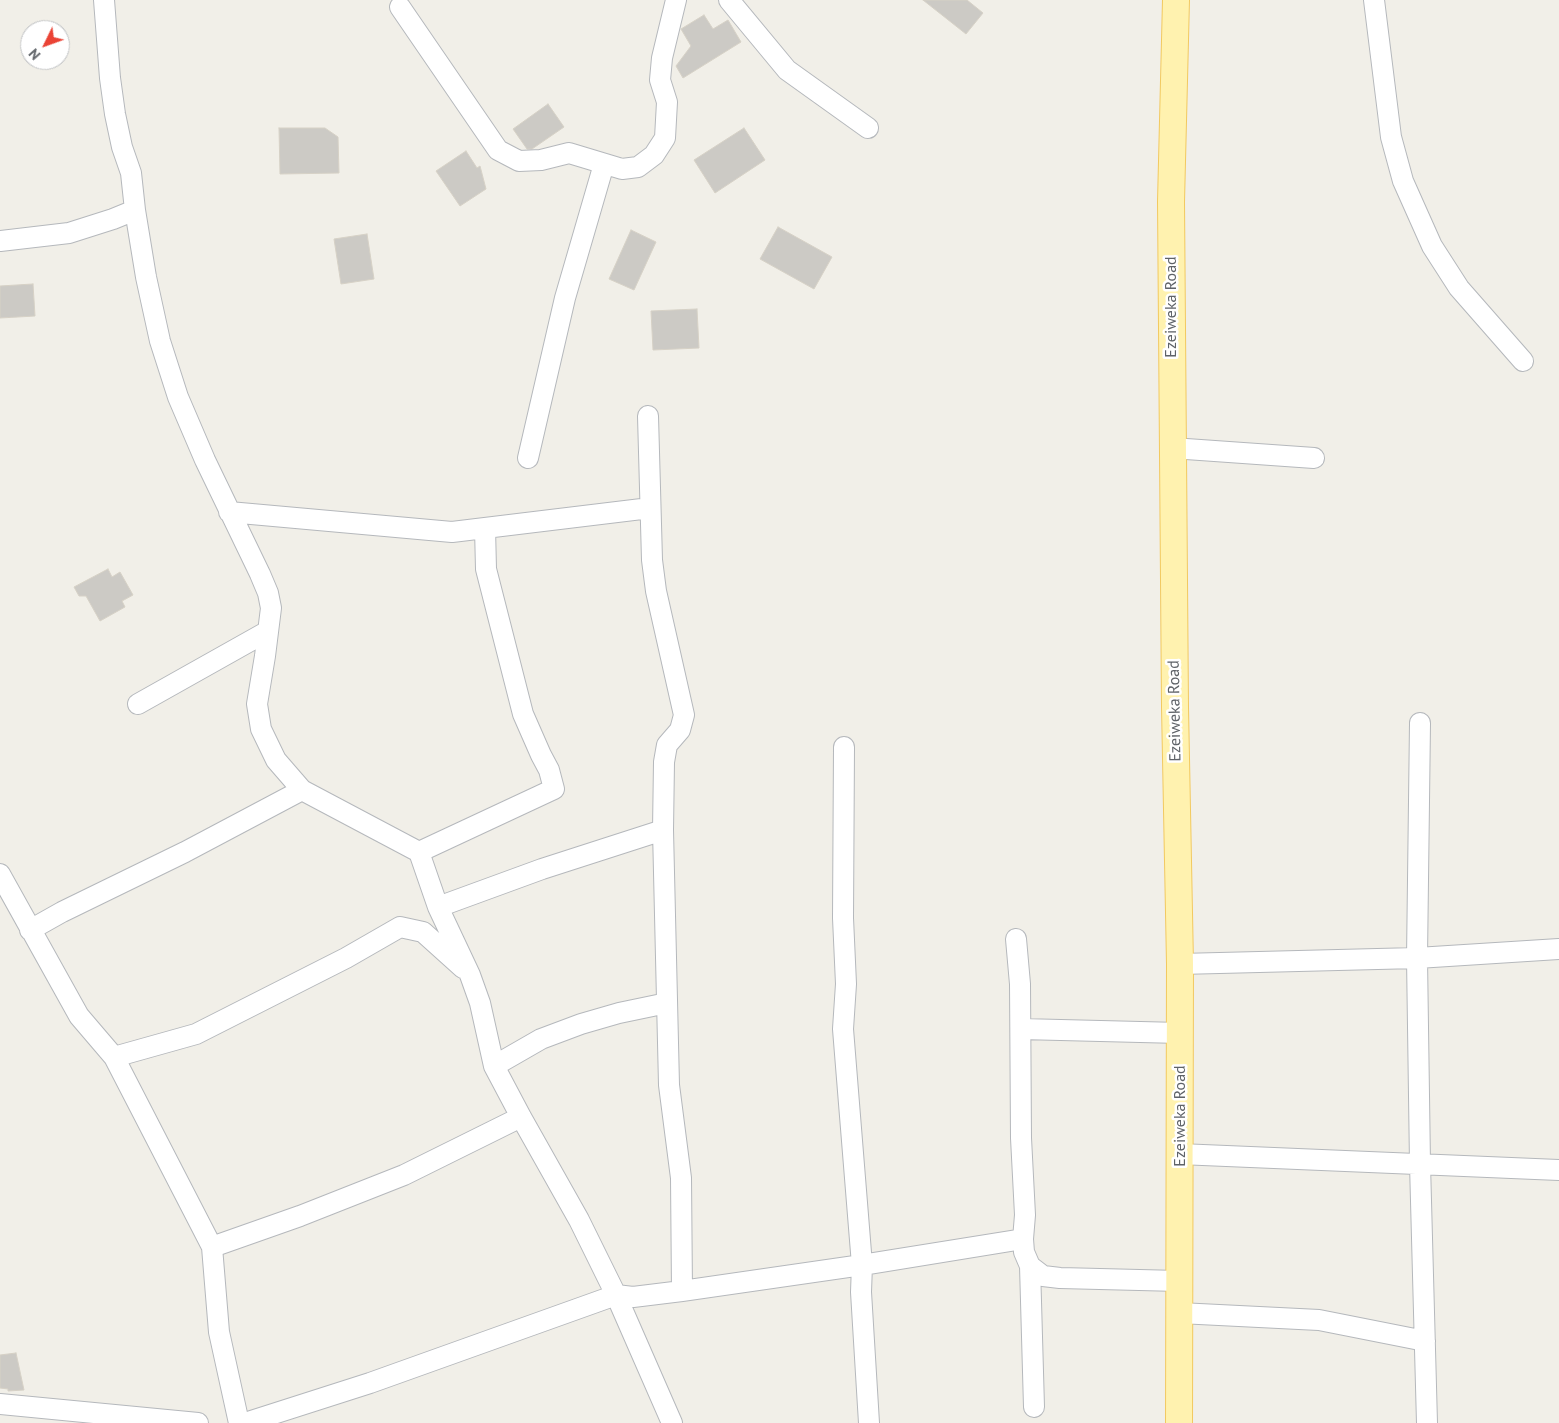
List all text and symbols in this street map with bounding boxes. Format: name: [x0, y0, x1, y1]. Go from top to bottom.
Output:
north arrow: [20, 20, 70, 70]
text: N: [25, 45, 44, 64]
street label: Ezeiweka Road: [1161, 256, 1181, 358]
street label: Ezeiweka Road: [1165, 660, 1185, 762]
street label: Ezeiweka Road: [1170, 1065, 1190, 1167]

